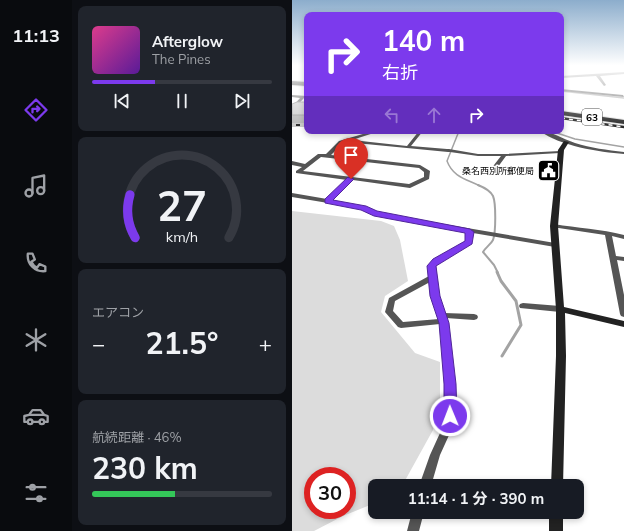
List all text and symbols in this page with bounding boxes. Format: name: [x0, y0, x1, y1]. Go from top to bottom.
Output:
text: 140 m: [382, 23, 465, 58]
text: 11:13: [12, 24, 60, 47]
icon: right: [316, 28, 368, 80]
text: Afterglow: [152, 32, 223, 51]
text: The Pines: [152, 51, 211, 67]
text: 右折: [382, 61, 418, 84]
icon: previous: [111, 90, 133, 112]
icon: pause: [171, 90, 193, 112]
icon: next: [231, 90, 253, 112]
icon: directions: [22, 96, 50, 124]
icon: left: [381, 104, 403, 126]
icon: ahead: [423, 104, 445, 126]
icon: right: [465, 104, 487, 126]
road number: 63: [582, 109, 602, 125]
pin: [334, 138, 368, 179]
icon: arrive: [340, 144, 362, 166]
public building icon: 桑名西別所郵便局: [536, 157, 562, 183]
place label: 桑名西別所郵便局: [462, 165, 534, 176]
icon: music: [22, 172, 50, 200]
text: 27: [157, 179, 207, 231]
text: km/h: [166, 227, 198, 245]
icon: phone: [22, 249, 50, 277]
text: エアコン: [92, 304, 144, 320]
text: 21.5°: [146, 324, 218, 362]
icon: climate: [22, 326, 50, 354]
text: −: [92, 330, 105, 358]
text: +: [259, 330, 272, 358]
position arrow: [429, 395, 471, 437]
icon: car: [22, 402, 50, 430]
text: 航続距離 · 46%: [92, 429, 182, 445]
text: 230 km: [92, 449, 198, 487]
speed limit sign: 30: [304, 467, 356, 519]
icon: filters: [22, 479, 50, 507]
text: 11:14 · 1 分 · 390 m: [408, 489, 544, 508]

